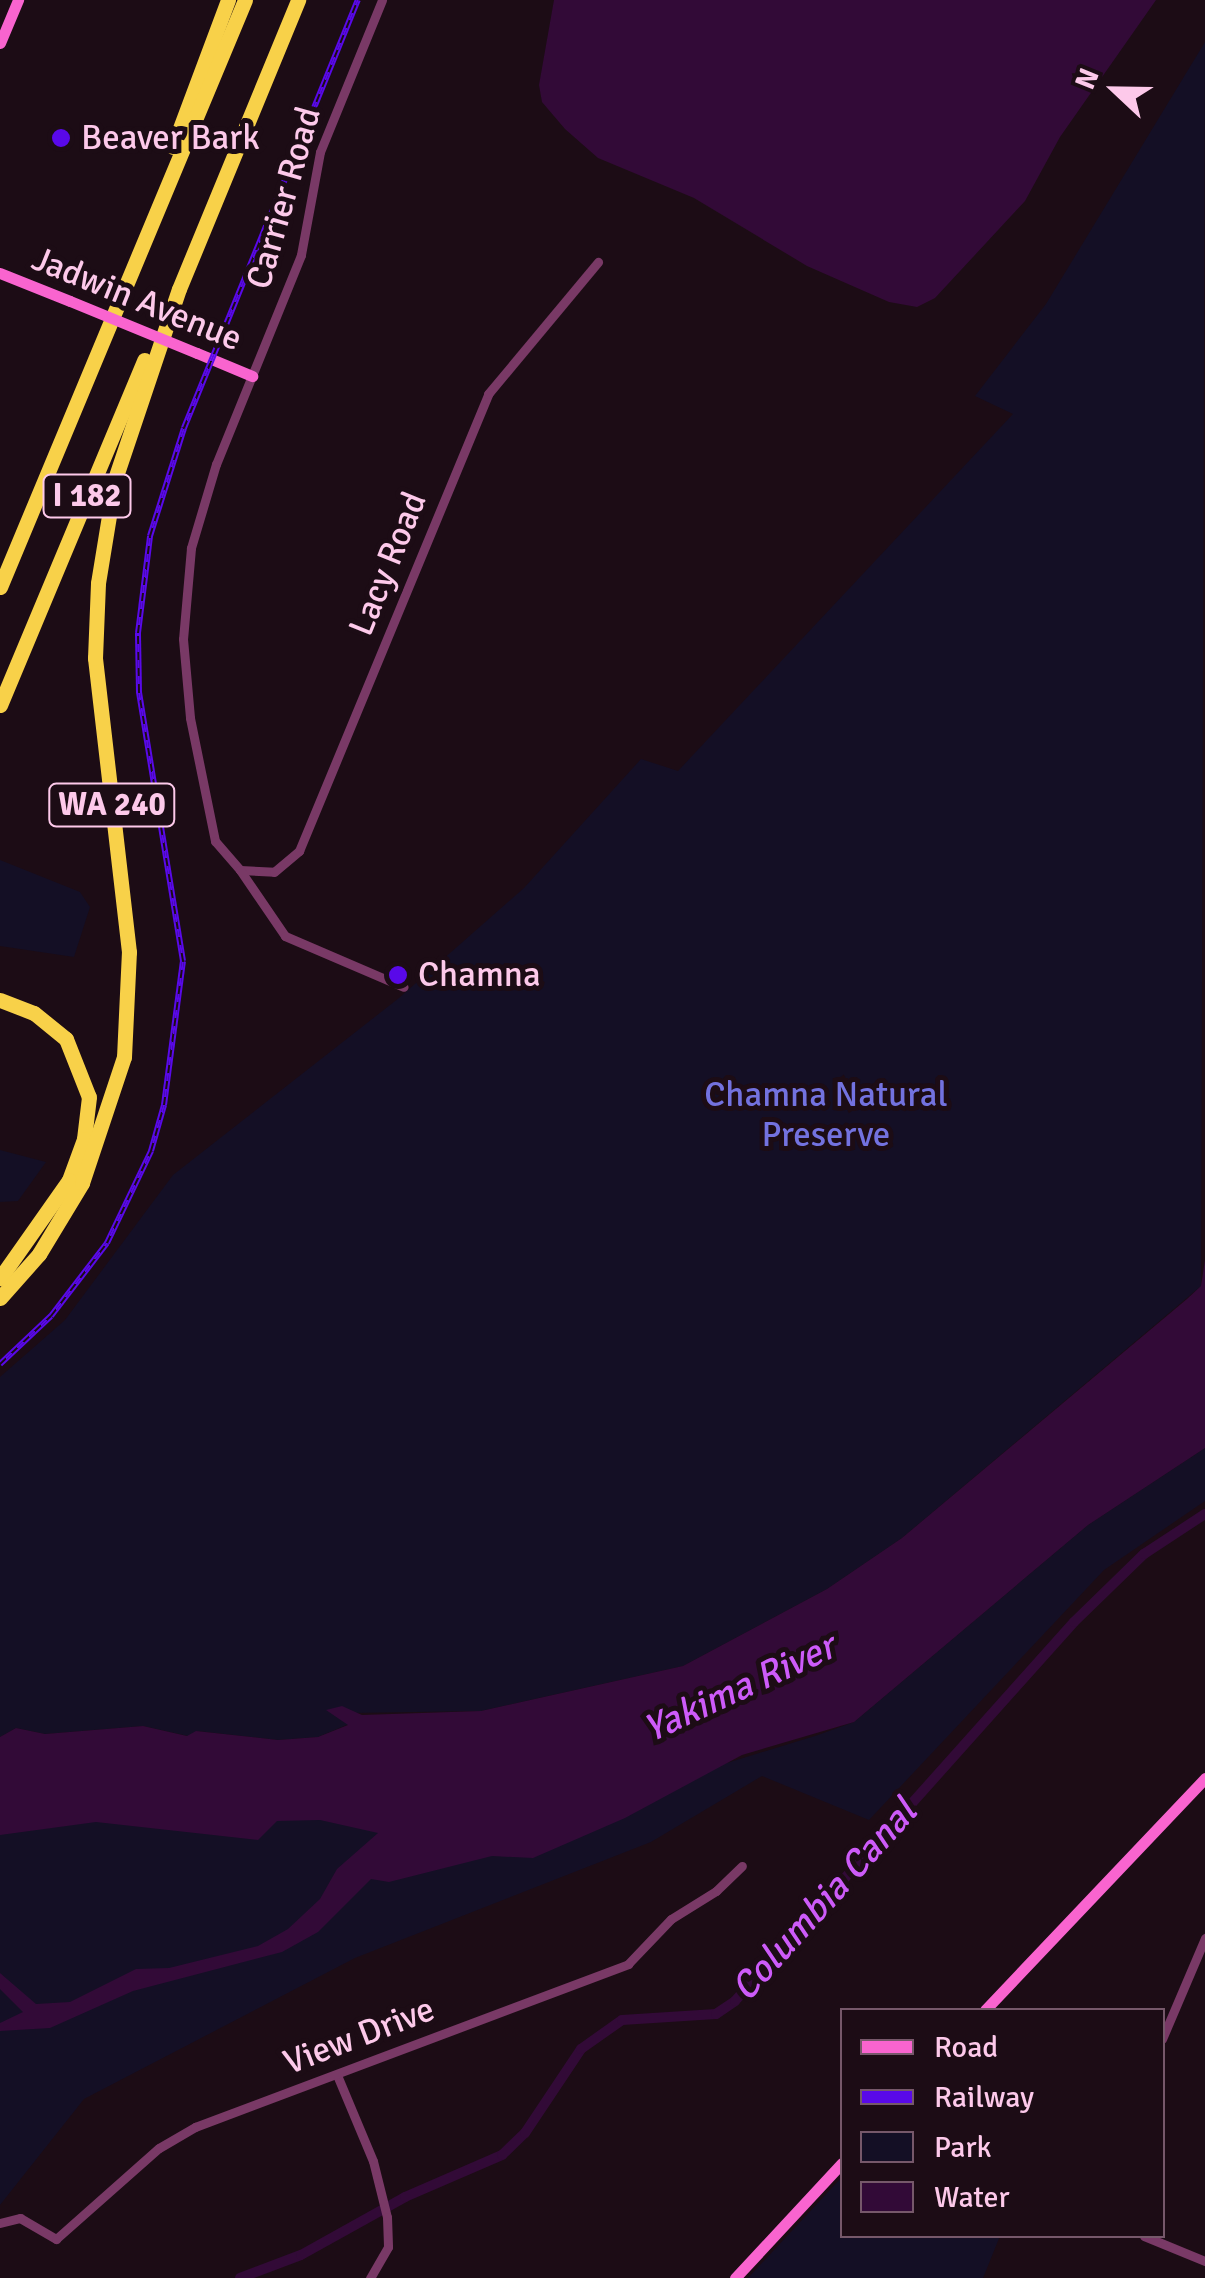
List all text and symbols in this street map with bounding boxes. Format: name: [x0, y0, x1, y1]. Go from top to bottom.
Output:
north arrow: [1065, 40, 1165, 140]
text: N: [1068, 63, 1107, 94]
street label: Carrier Road: [238, 102, 330, 294]
place label: Beaver Bark: [81, 117, 260, 159]
marker: Beaver Bark: [50, 127, 72, 149]
street label: Jadwin Avenue: [26, 238, 248, 360]
road number: I 182: [42, 469, 132, 523]
street label: Lacy Road: [340, 486, 436, 642]
road number: WA 240: [47, 778, 177, 832]
place label: Chamna: [418, 954, 541, 996]
marker: Chamna: [387, 964, 409, 986]
park label: Chamna Natural Preserve: [704, 1074, 948, 1156]
water label: Yakima River: [636, 1624, 842, 1752]
water label: Columbia Canal: [722, 1790, 926, 2010]
street label: View Drive: [278, 1988, 440, 2084]
legend: [840, 2008, 1165, 2238]
text: Road: [934, 2029, 998, 2066]
text: Railway: [934, 2079, 1034, 2116]
text: Park: [934, 2129, 992, 2166]
text: Water: [934, 2179, 1010, 2216]

